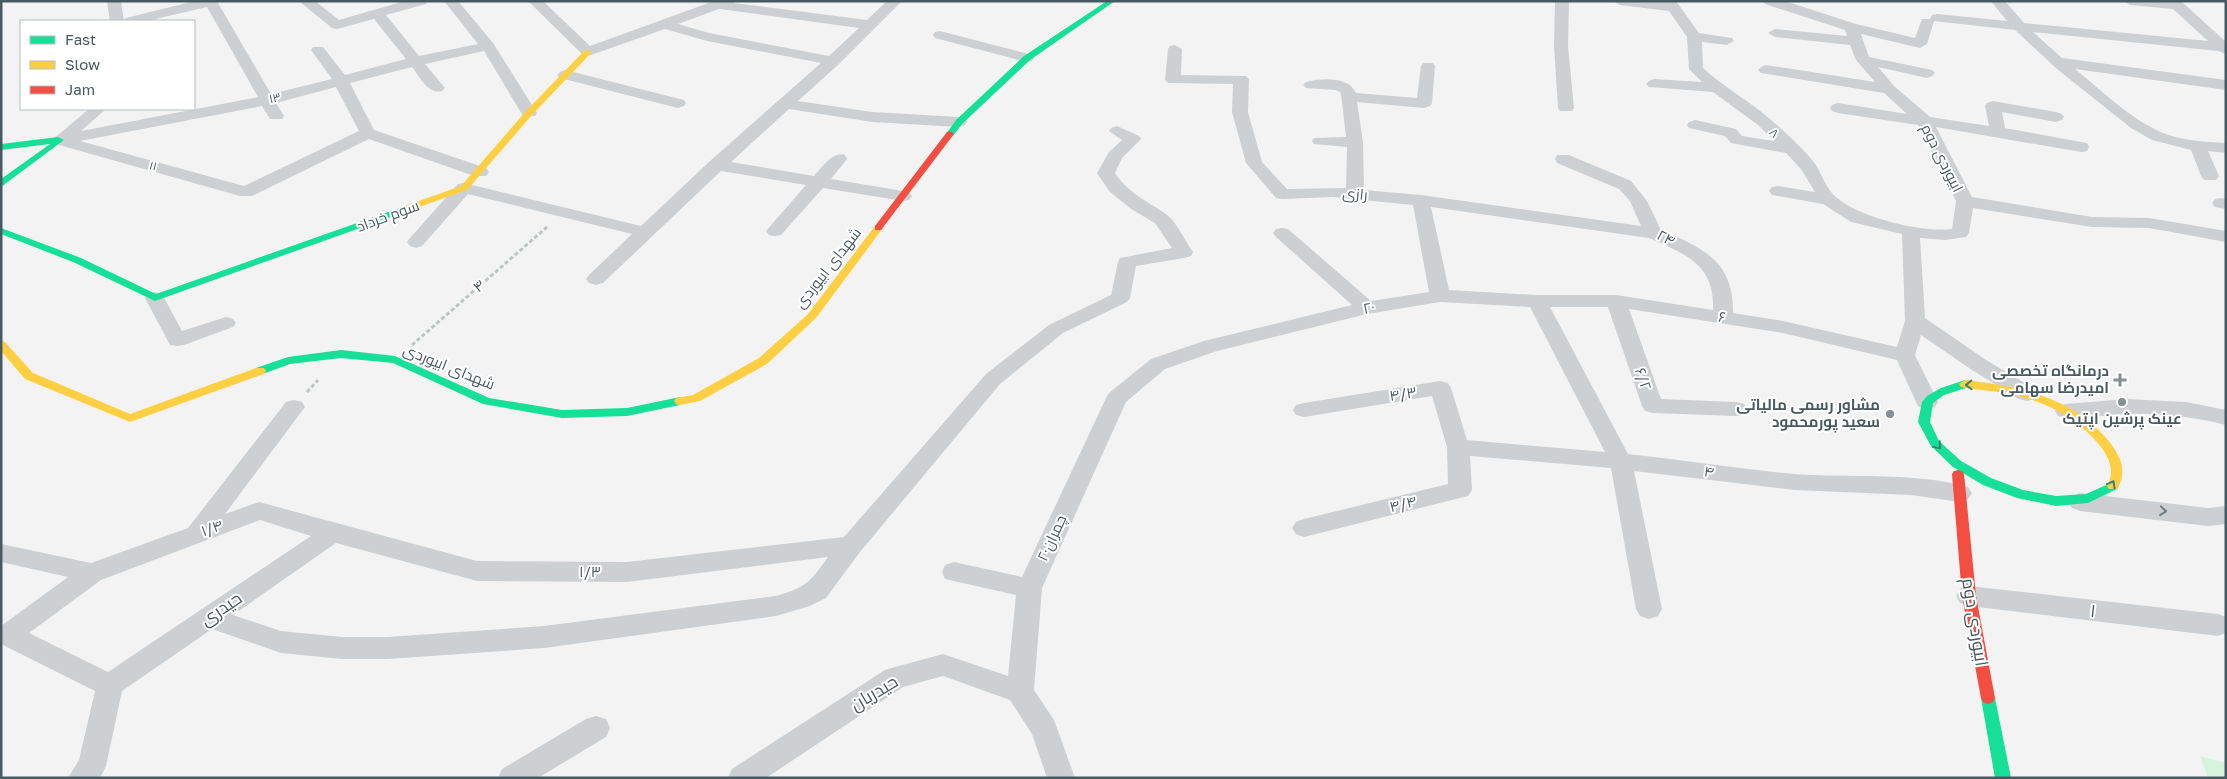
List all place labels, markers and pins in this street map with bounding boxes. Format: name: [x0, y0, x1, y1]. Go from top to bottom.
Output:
place label: درمانگاه تخصصی امیدرضا سهامی: [1992, 361, 2109, 397]
marker: درمانگاه تخصصی امیدرضا سهامی: [2113, 373, 2127, 387]
place label: مشاور رسمی مالیاتی سعید پورمحمود: [1736, 395, 1880, 433]
marker: عینک پرشین اپتیک: [2116, 396, 2128, 408]
marker: مشاور رسمی مالیاتی سعید پورمحمود: [1884, 408, 1896, 420]
place label: عینک پرشین اپتیک: [2062, 409, 2182, 430]

